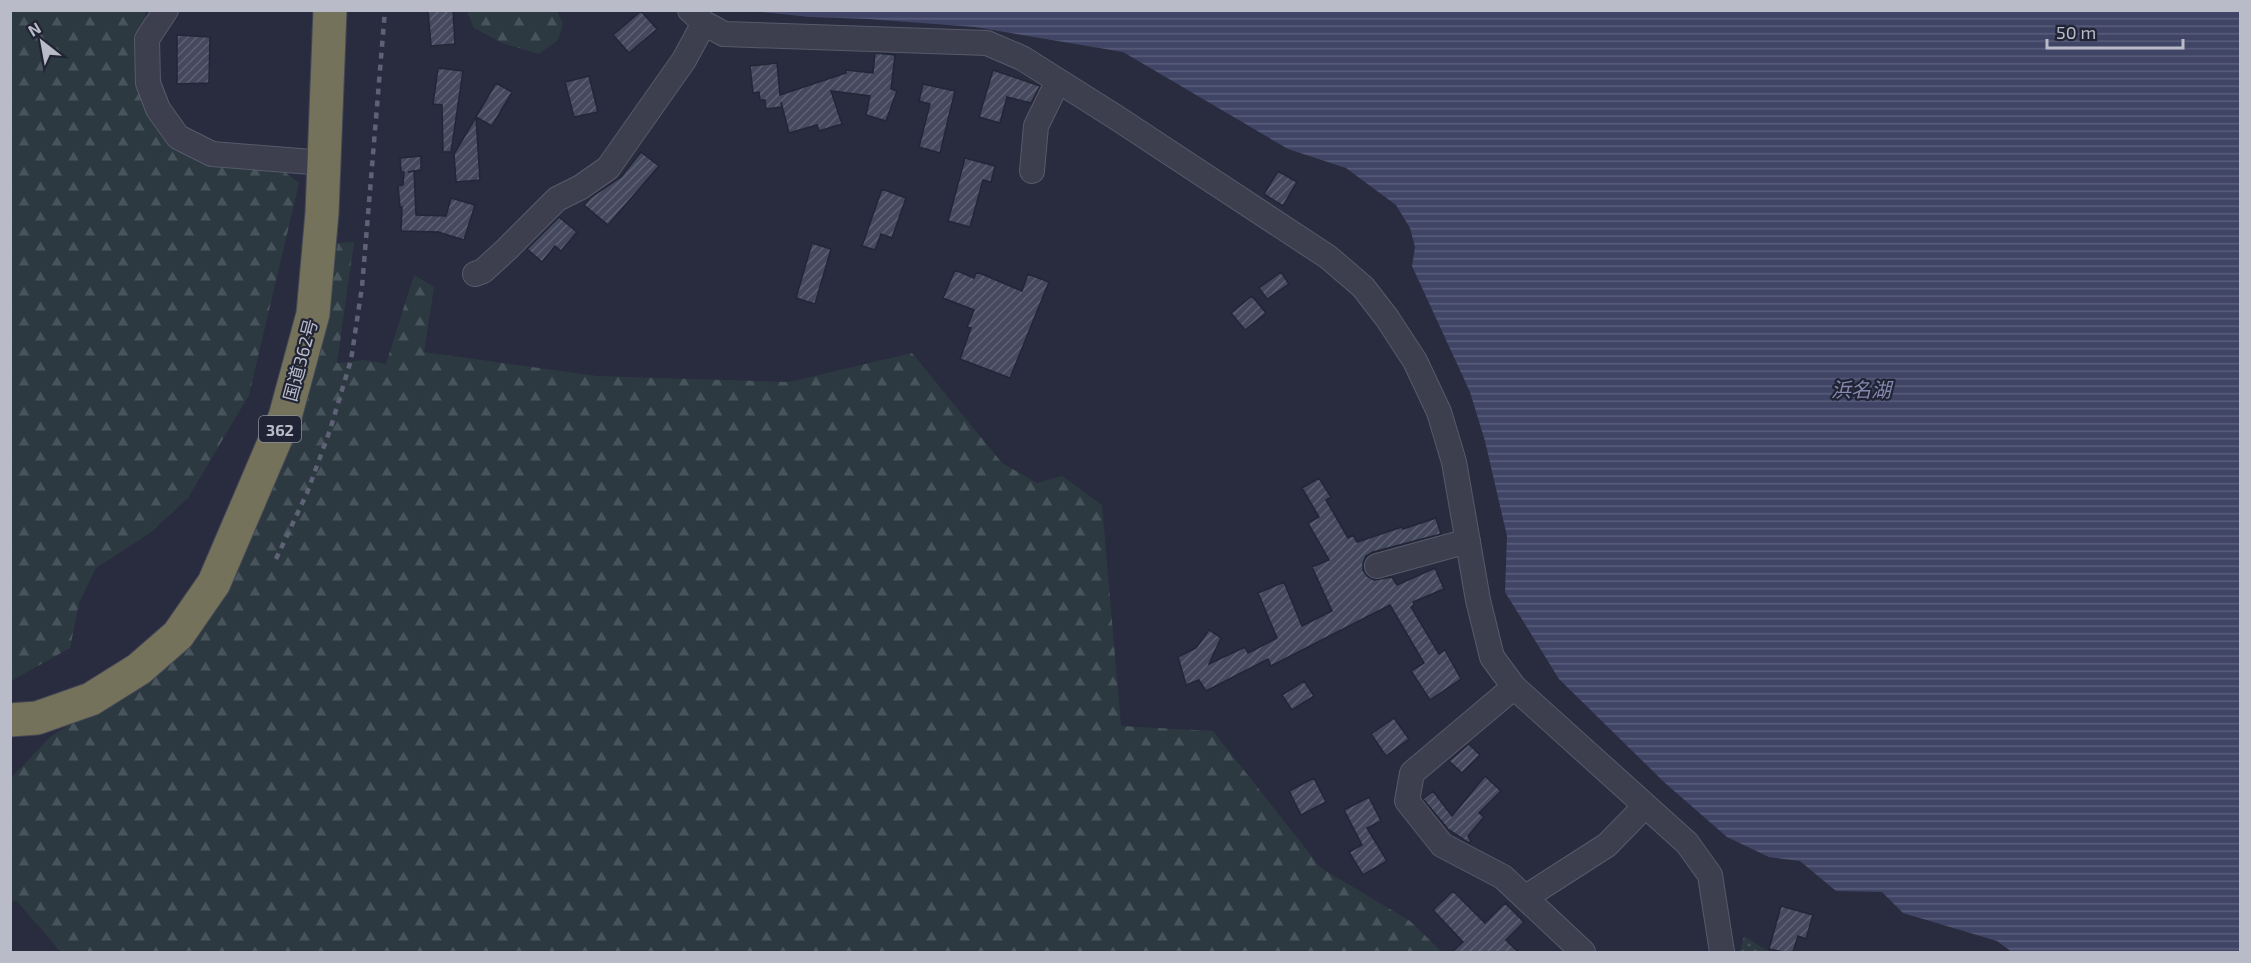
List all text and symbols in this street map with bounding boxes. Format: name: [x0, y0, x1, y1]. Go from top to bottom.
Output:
north arrow: [12, 12, 72, 72]
scale bar: [2047, 12, 2184, 50]
text: N: [24, 18, 44, 40]
text: 50 m: [2056, 21, 2096, 43]
street label: 国道362号: [278, 316, 322, 404]
water label: 浜名湖: [1831, 377, 1894, 401]
road number: 362: [259, 416, 301, 442]

